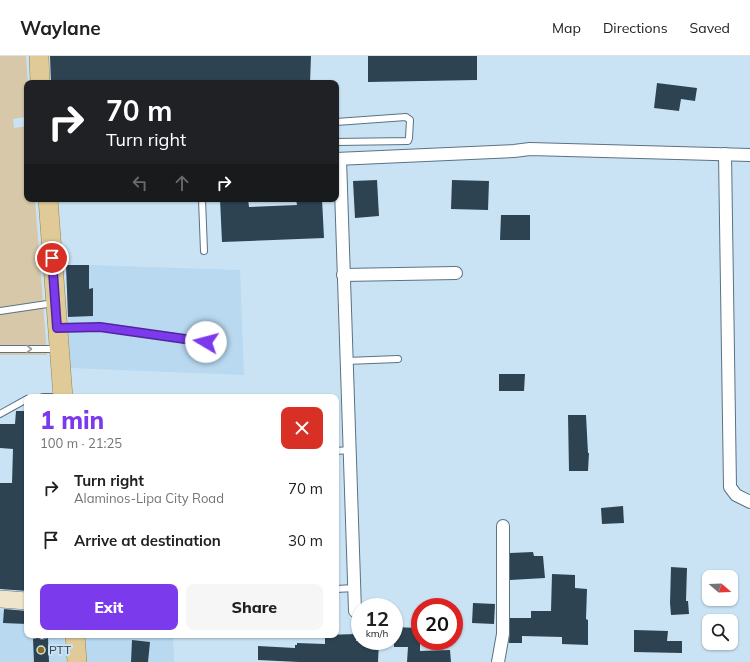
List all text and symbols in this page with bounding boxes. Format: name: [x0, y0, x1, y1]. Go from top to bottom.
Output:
text: Waylane: [20, 16, 101, 40]
text: Map: [552, 19, 581, 37]
text: Directions: [603, 19, 668, 37]
text: Saved: [690, 19, 730, 37]
text: 70 m: [106, 93, 172, 128]
icon: right: [40, 96, 92, 148]
text: Turn right: [106, 128, 186, 151]
icon: left: [129, 172, 151, 194]
icon: ahead: [171, 172, 193, 194]
icon: right: [213, 172, 235, 194]
pin: [35, 241, 69, 275]
icon: arrive: [41, 247, 63, 269]
position arrow: [185, 321, 227, 363]
one-way arrow: [26, 345, 32, 353]
text: 1 min: [40, 405, 104, 435]
button: close: [281, 407, 323, 449]
text: 100 m · 21:25: [40, 435, 122, 451]
text: Turn right: [74, 471, 144, 490]
icon: right: [40, 477, 62, 499]
text: 70 m: [288, 479, 323, 498]
text: Alaminos-Lipa City Road: [74, 490, 224, 506]
icon: arrive: [40, 529, 62, 551]
text: Arrive at destination: [74, 531, 221, 550]
text: 30 m: [288, 531, 323, 550]
north arrow: [702, 570, 738, 606]
map controls: [702, 570, 738, 650]
button: Exit: [40, 584, 178, 630]
button: Share: [186, 584, 323, 630]
speed limit sign: 20: [411, 598, 463, 650]
text: 12: [365, 606, 389, 631]
button: search: [702, 614, 738, 650]
text: km/h: [366, 627, 388, 640]
place label: PTT: [49, 642, 72, 657]
marker: PTT: [36, 645, 46, 655]

